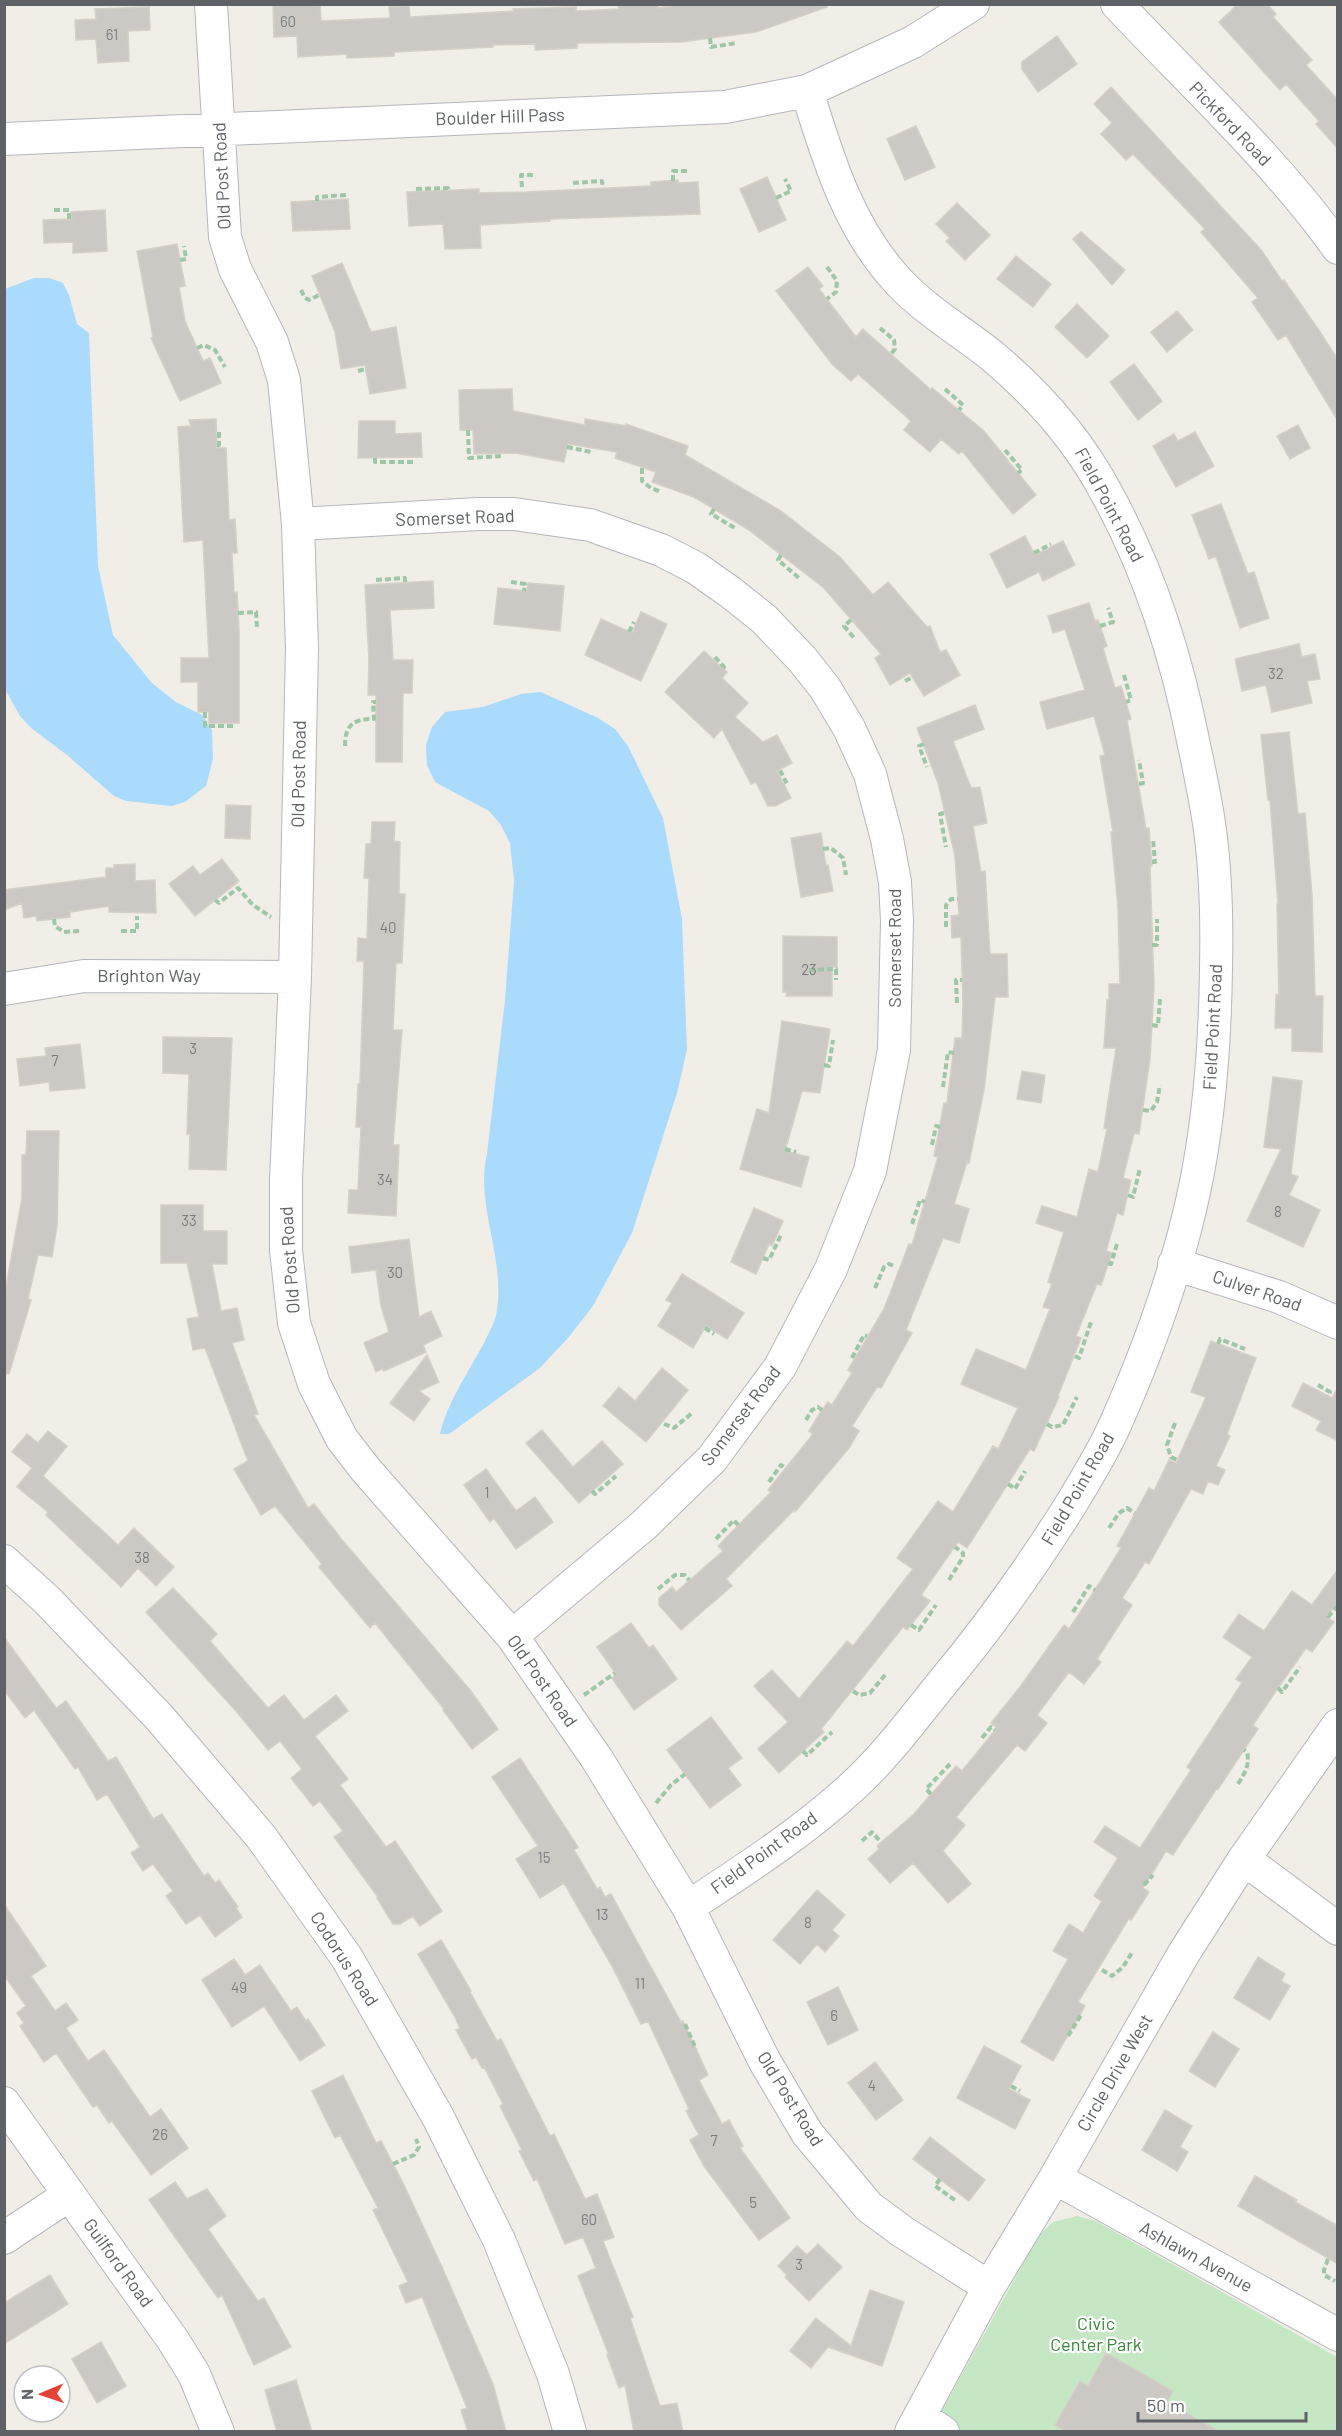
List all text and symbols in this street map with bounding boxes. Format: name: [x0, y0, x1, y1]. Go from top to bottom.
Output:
house number: 60: [280, 12, 296, 30]
house number: 61: [106, 25, 118, 43]
street label: Pickford Road: [1185, 77, 1276, 170]
street label: Boulder Hill Pass: [435, 103, 565, 129]
street label: Old Post Road: [207, 122, 235, 230]
street label: Field Point Road: [1071, 444, 1149, 565]
street label: Somerset Road: [395, 504, 515, 530]
house number: 32: [1268, 664, 1284, 682]
street label: Old Post Road: [286, 720, 310, 828]
street label: Somerset Road: [883, 888, 905, 1008]
house number: 40: [380, 918, 396, 936]
house number: 23: [801, 960, 817, 978]
street label: Field Point Road: [1198, 963, 1226, 1091]
street label: Brighton Way: [97, 964, 201, 986]
house number: 3: [189, 1039, 197, 1057]
house number: 7: [51, 1051, 59, 1069]
house number: 34: [377, 1170, 393, 1188]
house number: 8: [1274, 1202, 1282, 1220]
street label: Old Post Road: [274, 1206, 304, 1314]
house number: 33: [181, 1211, 197, 1229]
house number: 30: [387, 1263, 403, 1281]
street label: Culver Road: [1210, 1265, 1305, 1316]
street label: Somerset Road: [696, 1361, 785, 1470]
street label: Field Point Road: [1036, 1428, 1118, 1549]
house number: 1: [484, 1483, 490, 1501]
house number: 38: [134, 1548, 150, 1566]
street label: Old Post Road: [503, 1630, 583, 1731]
street label: Field Point Road: [706, 1806, 821, 1898]
house number: 15: [538, 1848, 550, 1866]
house number: 13: [596, 1905, 608, 1923]
street label: Codorus Road: [306, 1907, 384, 2010]
house number: 8: [804, 1913, 812, 1931]
house number: 11: [635, 1974, 645, 1992]
house number: 49: [231, 1978, 247, 1996]
house number: 6: [830, 2006, 838, 2024]
street label: Circle Drive West: [1072, 2010, 1157, 2135]
street label: Old Post Road: [753, 2047, 829, 2150]
house number: 4: [868, 2076, 876, 2094]
house number: 26: [152, 2125, 168, 2143]
house number: 7: [710, 2131, 718, 2149]
house number: 5: [749, 2193, 757, 2211]
house number: 60: [581, 2210, 597, 2228]
street label: Guilford Road: [79, 2214, 158, 2311]
street label: Ashlawn Avenue: [1136, 2216, 1257, 2296]
house number: 3: [795, 2255, 803, 2273]
park label: Civic Center Park: [1050, 2312, 1142, 2355]
north arrow: [12, 2364, 72, 2424]
scale bar: [1138, 2385, 1306, 2423]
text: N: [17, 2389, 36, 2400]
text: 50 m: [1147, 2394, 1185, 2416]

